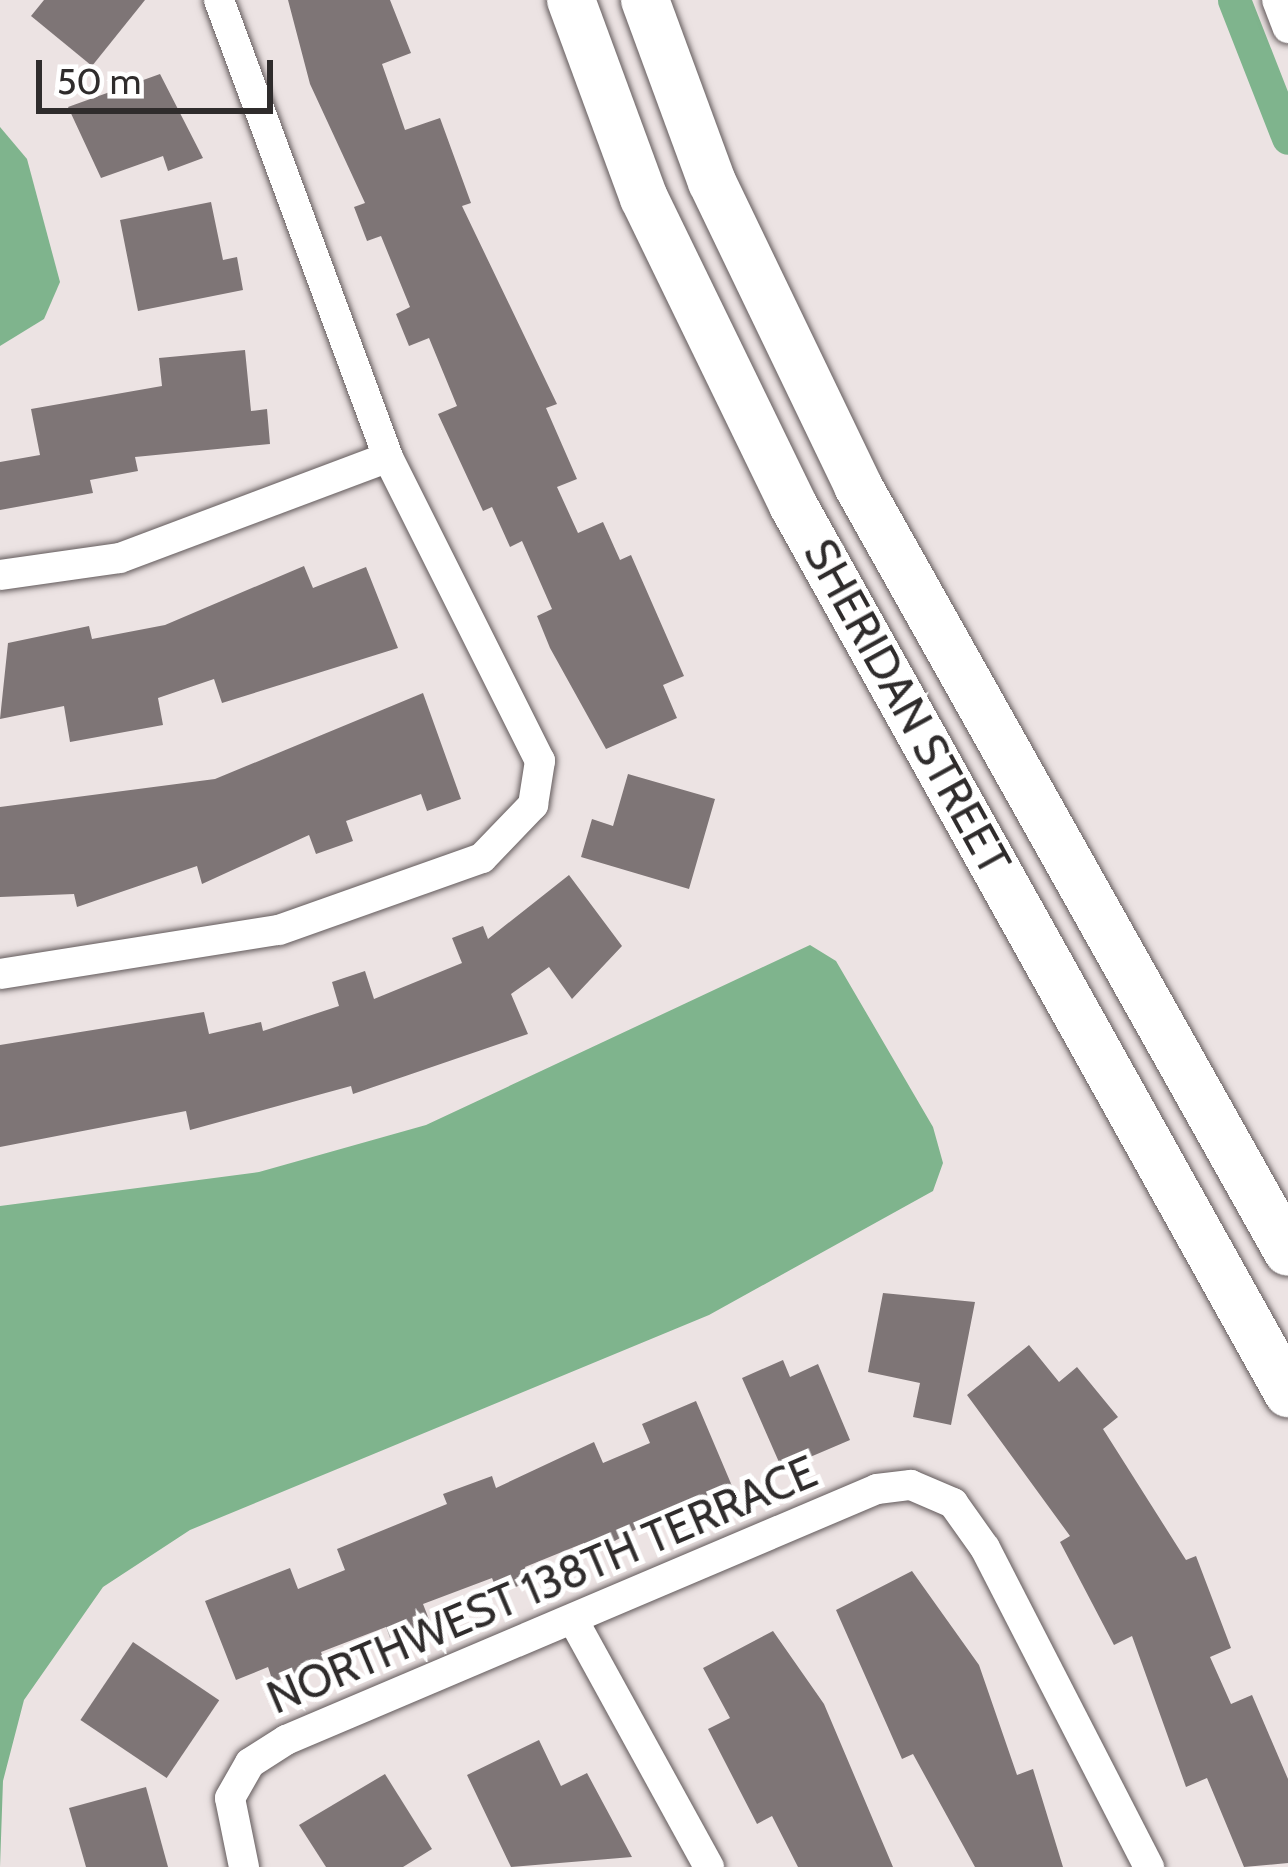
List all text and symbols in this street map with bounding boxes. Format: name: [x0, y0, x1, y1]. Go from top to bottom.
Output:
scale bar: [42, 36, 279, 110]
text: 50 m: [57, 59, 141, 103]
street label: SHERIDAN STREET: [793, 530, 1021, 884]
street label: NORTHWEST 138TH TERRACE: [259, 1445, 825, 1725]

